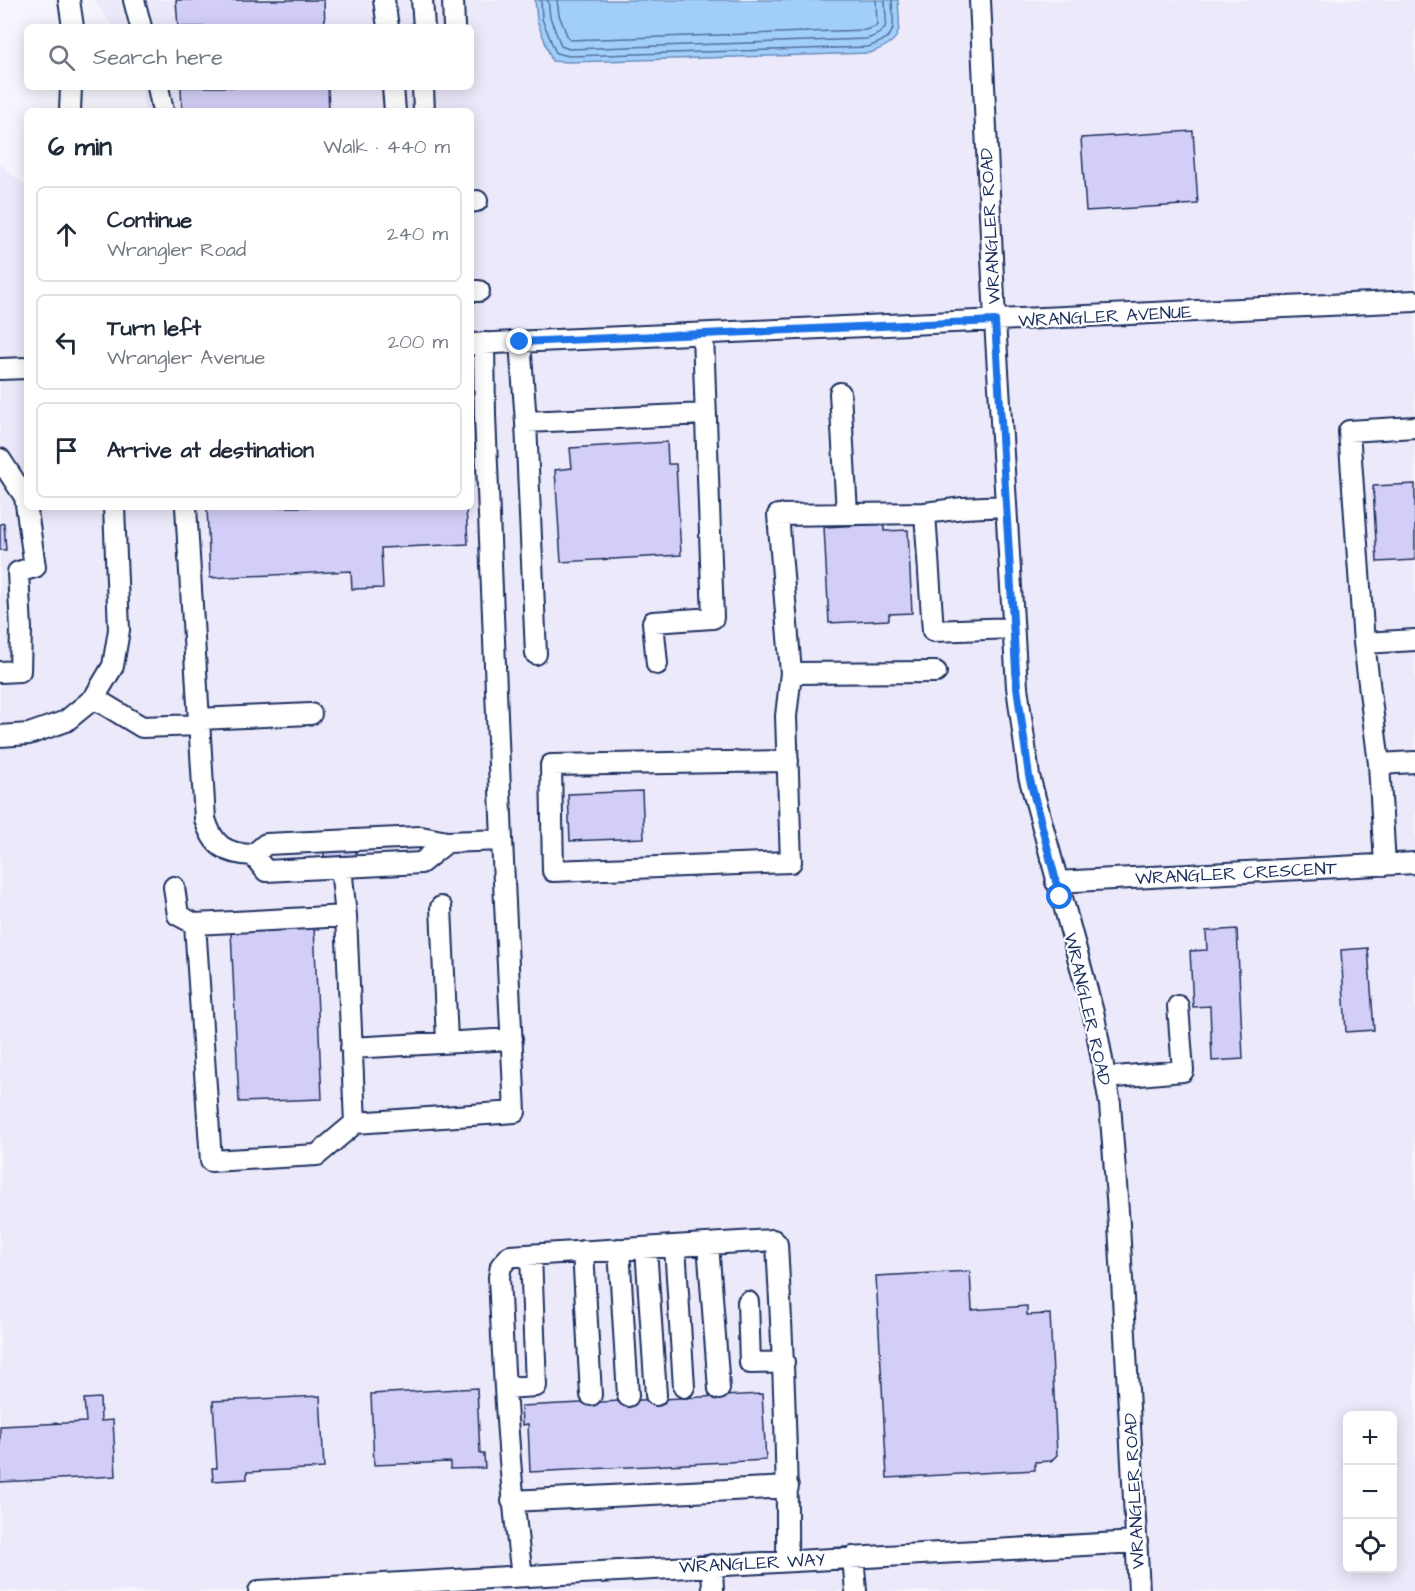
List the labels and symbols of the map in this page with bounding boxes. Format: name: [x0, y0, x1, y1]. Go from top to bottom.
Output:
street label: WRANGLER ROAD: [974, 147, 1007, 305]
street label: WRANGLER AVENUE: [1018, 299, 1193, 334]
route end: [506, 328, 532, 354]
street label: WRANGLER CRESCENT: [1135, 856, 1338, 891]
route start: [1046, 883, 1072, 909]
street label: WRANGLER ROAD: [1058, 930, 1117, 1088]
street label: WRANGLER ROAD: [1118, 1412, 1151, 1570]
street label: WRANGLER WAY: [678, 1547, 826, 1580]

